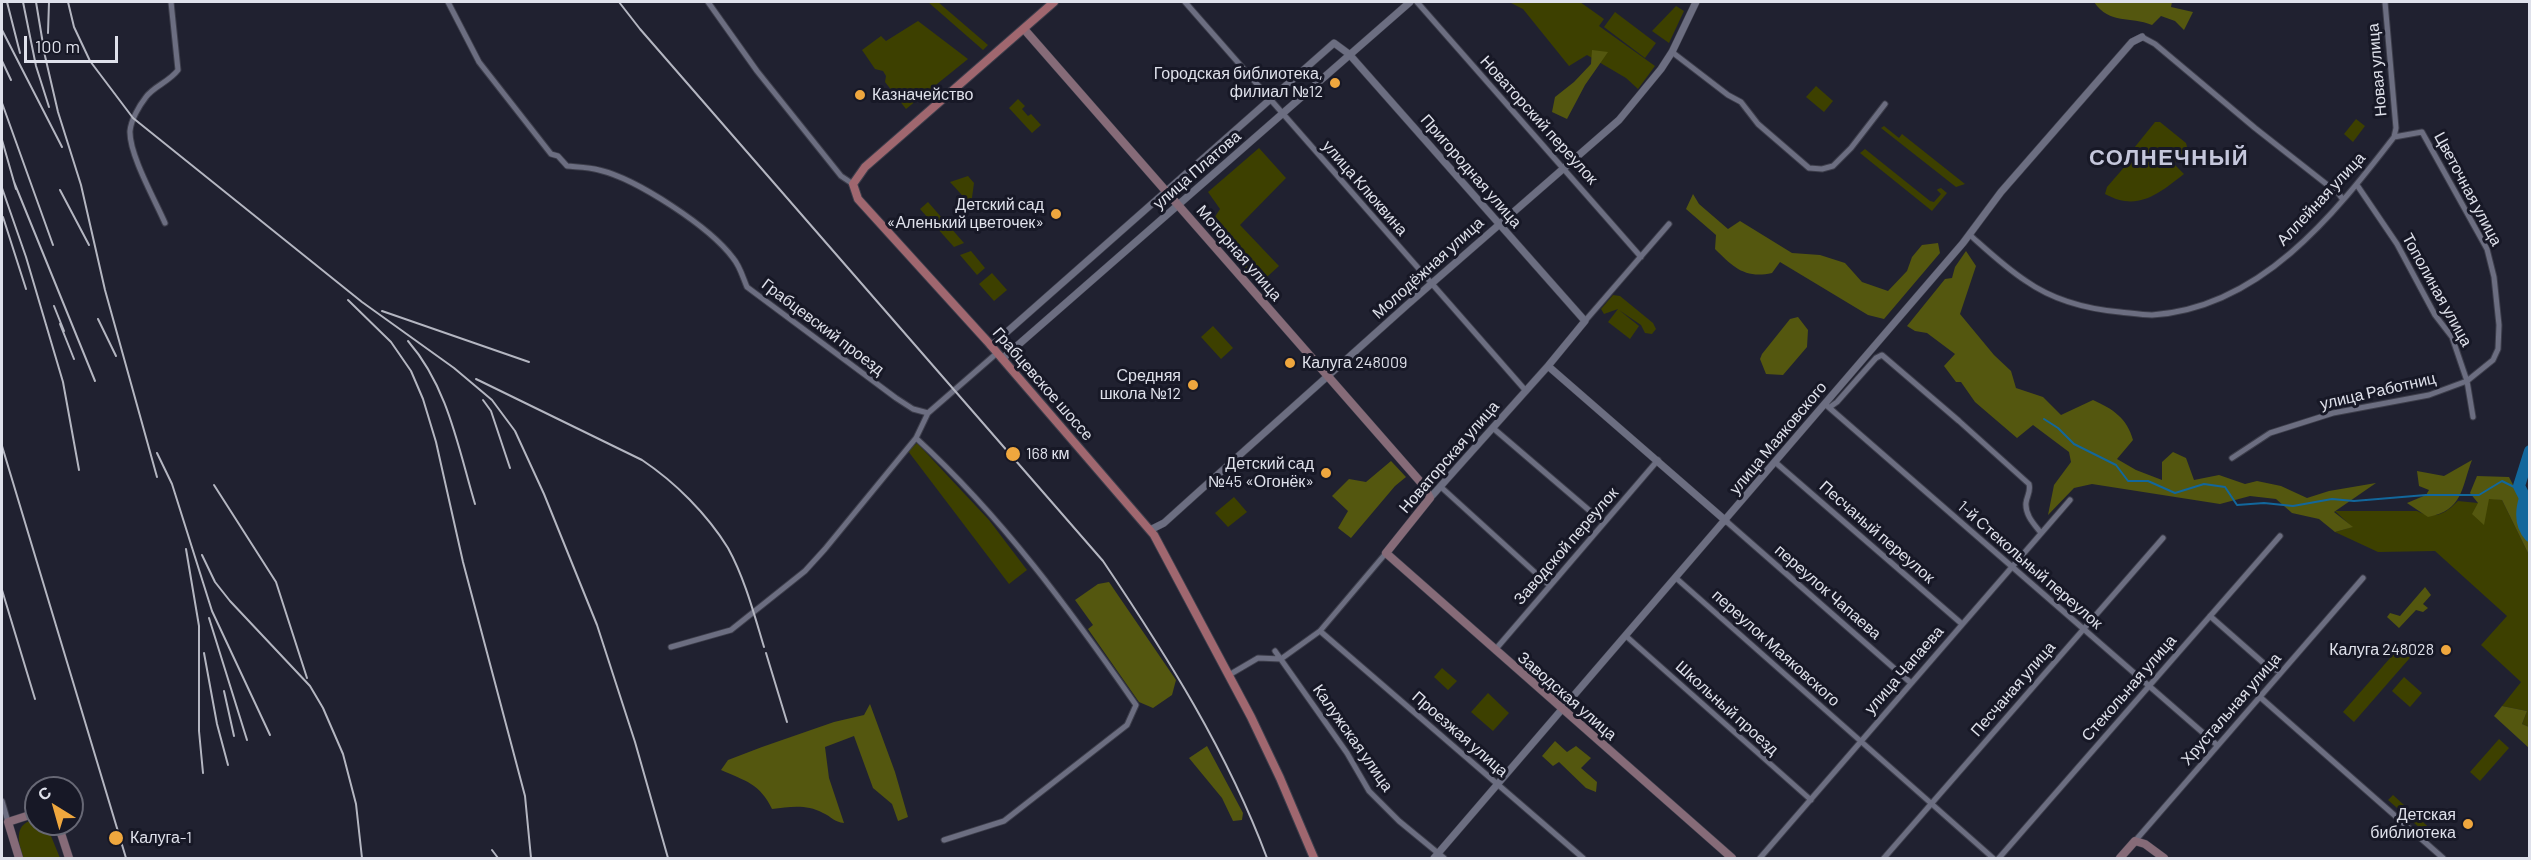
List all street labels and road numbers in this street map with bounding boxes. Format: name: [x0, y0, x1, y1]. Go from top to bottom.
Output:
street label: Новая улица: [2363, 23, 2391, 117]
street label: Новаторский переулок: [1476, 52, 1602, 188]
street label: Пригородная улица: [1416, 110, 1526, 232]
street label: улица Платова: [1149, 127, 1245, 213]
street label: Цветочная улица: [2430, 129, 2506, 249]
street label: улица Клюквина: [1318, 136, 1412, 240]
street label: Аллейная улица: [2273, 148, 2369, 250]
street label: Моторная улица: [1192, 201, 1286, 305]
street label: Молодёжная улица: [1369, 213, 1487, 323]
street label: Тополиная улица: [2398, 230, 2476, 350]
street label: Грабцевский проезд: [758, 275, 888, 379]
street label: Грабцевское шоссе: [989, 323, 1097, 445]
street label: улица Работниц: [2318, 368, 2438, 414]
street label: улица Маяковского: [1725, 378, 1831, 498]
street label: Новаторская улица: [1395, 397, 1503, 517]
street label: Песчаный переулок: [1816, 477, 1938, 587]
street label: Заводской переулок: [1510, 483, 1622, 609]
street label: 1-й Стекольный переулок: [1954, 497, 2106, 633]
street label: переулок Чапаева: [1771, 541, 1885, 643]
street label: переулок Маяковского: [1708, 586, 1844, 710]
street label: улица Чапаева: [1861, 622, 1947, 718]
street label: Стекольная улица: [2078, 631, 2180, 745]
street label: Песчаная улица: [1967, 638, 2059, 740]
street label: Заводская улица: [1514, 648, 1620, 744]
street label: Хрустальная улица: [2177, 649, 2285, 769]
street label: Школьный проезд: [1672, 657, 1782, 759]
street label: Калужская улица: [1309, 681, 1397, 795]
street label: Проезжая улица: [1408, 687, 1512, 781]

